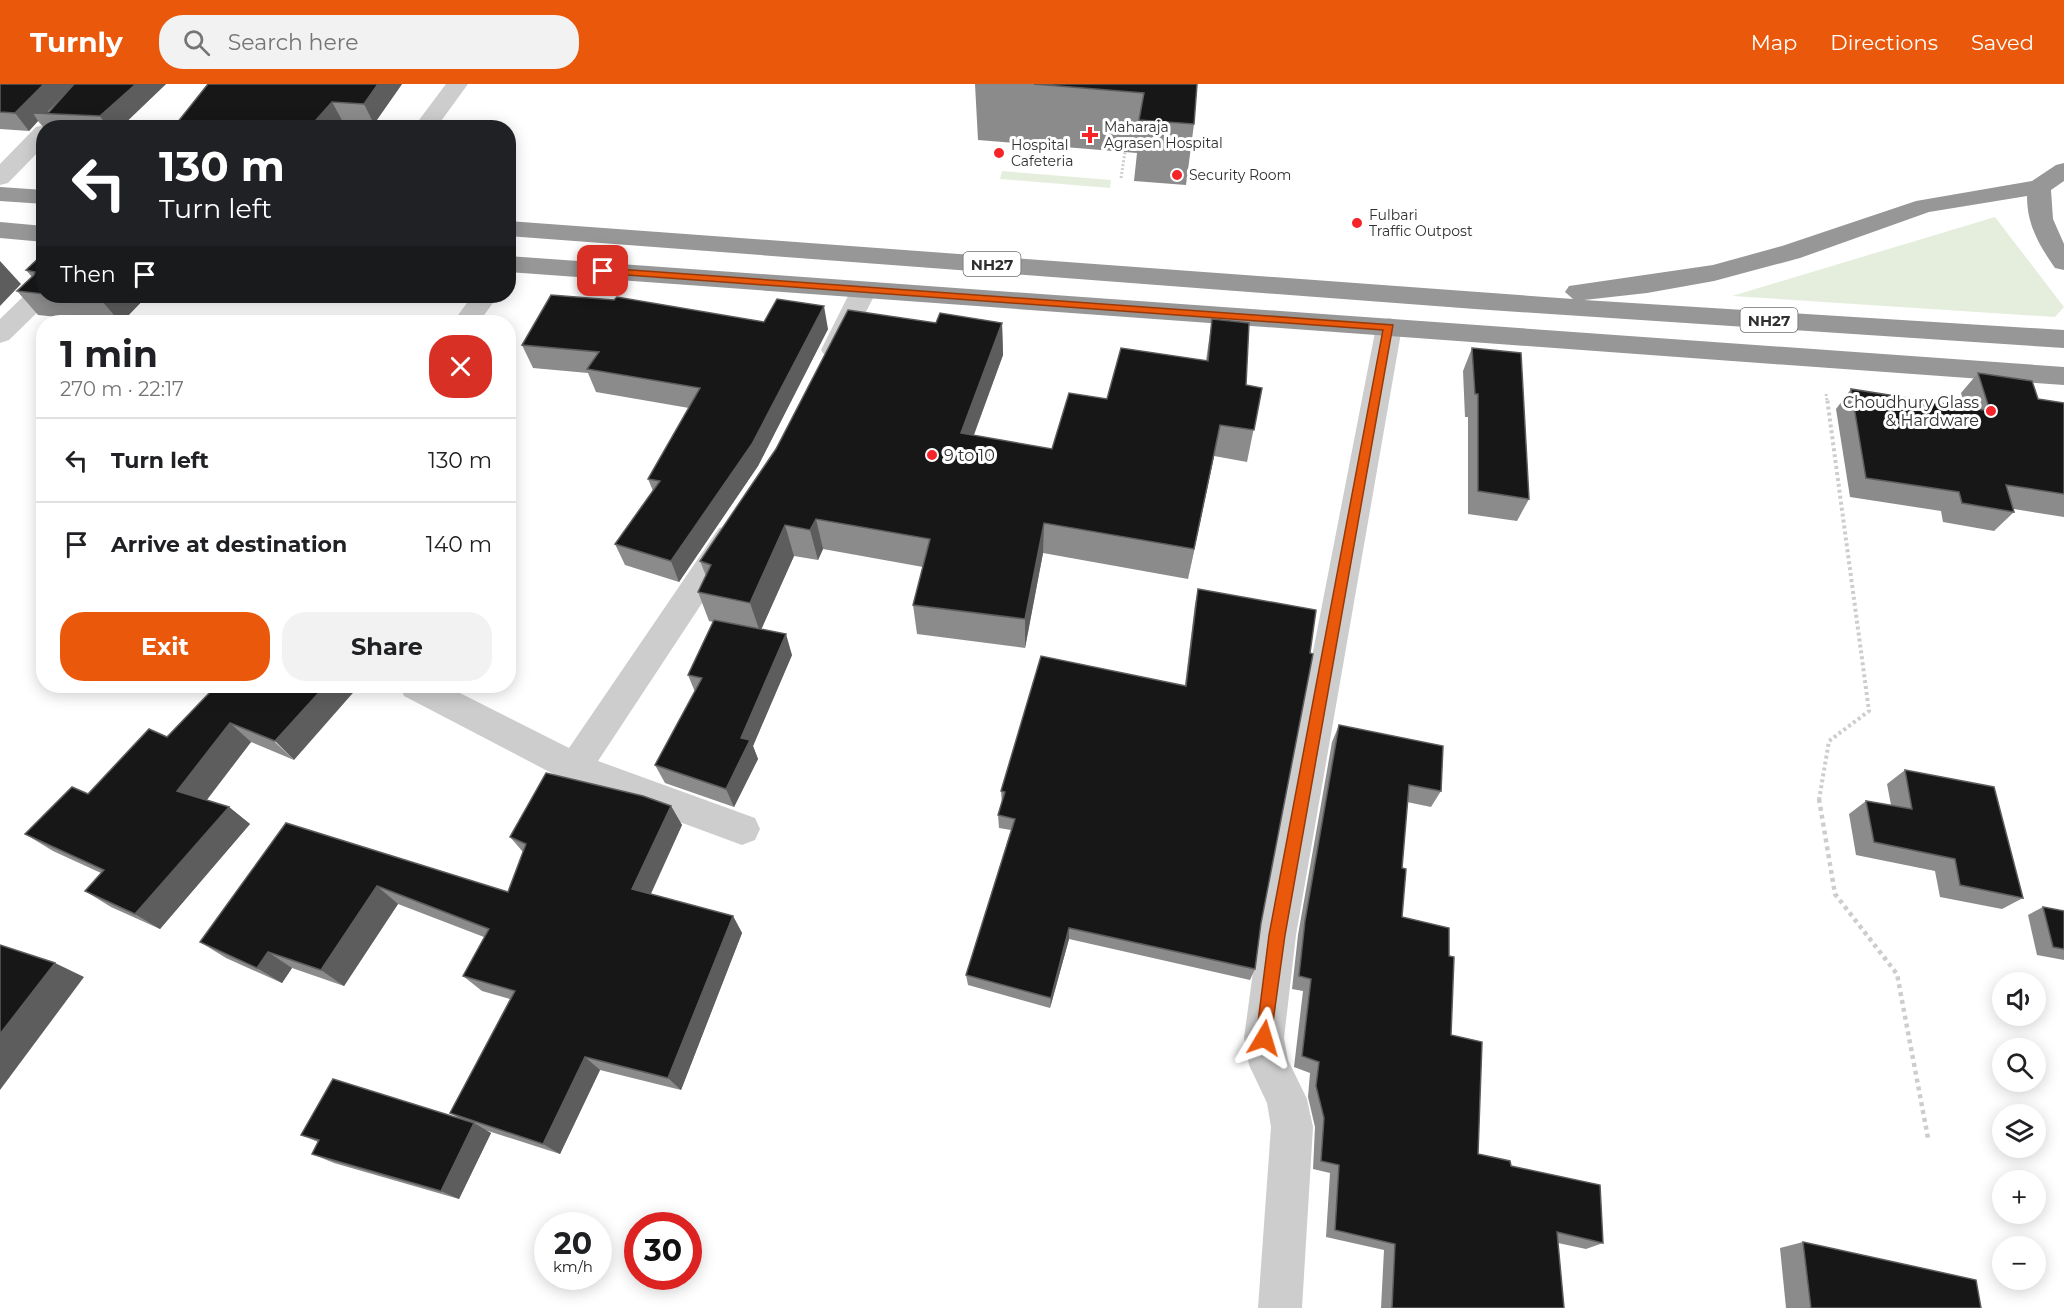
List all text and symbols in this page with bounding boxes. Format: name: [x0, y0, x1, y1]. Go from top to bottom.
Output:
search box: [159, 15, 579, 69]
text: Turnly: [30, 25, 123, 59]
icon: search: [180, 26, 213, 59]
text: Search here: [228, 29, 359, 56]
text: Map: [1751, 30, 1797, 55]
text: Directions: [1830, 30, 1938, 55]
text: Saved: [1971, 30, 2034, 55]
place label: Maharaja Agrasen Hospital: [1104, 118, 1223, 152]
marker: Maharaja Agrasen Hospital: [1081, 126, 1099, 144]
place label: Hospital Cafeteria: [1011, 136, 1074, 170]
text: 130 m: [159, 140, 285, 192]
icon: left: [60, 144, 138, 222]
marker: Hospital Cafeteria: [992, 146, 1006, 160]
place label: Security Room: [1189, 166, 1291, 184]
marker: Security Room: [1170, 168, 1184, 182]
text: Turn left: [159, 192, 272, 225]
place label: Fulbari Traffic Outpost: [1369, 206, 1473, 240]
marker: Fulbari Traffic Outpost: [1350, 216, 1364, 230]
pin: [577, 245, 628, 296]
road number: NH27: [964, 252, 1020, 276]
icon: arrive: [586, 254, 619, 287]
icon: arrive: [128, 258, 161, 291]
text: Then: [60, 261, 116, 288]
road number: NH27: [1740, 308, 1798, 332]
text: 1 min: [60, 332, 158, 376]
button: close: [429, 335, 492, 398]
text: 270 m · 22:17: [60, 377, 184, 401]
place label: Choudhury Glass & Hardware: [1843, 393, 1979, 430]
marker: Choudhury Glass & Hardware: [1984, 404, 1998, 418]
icon: left: [60, 444, 93, 477]
place label: 9 to 10: [944, 446, 995, 465]
text: Turn left: [111, 447, 209, 474]
text: 130 m: [428, 447, 492, 474]
marker: 9 to 10: [925, 448, 939, 462]
icon: arrive: [60, 528, 93, 561]
text: Arrive at destination: [111, 531, 347, 558]
text: 140 m: [426, 531, 492, 558]
button: Exit: [60, 612, 270, 681]
button: Share: [282, 612, 492, 681]
map controls: [1992, 972, 2046, 1290]
button: sound: [1992, 972, 2046, 1026]
position arrow: [1232, 1006, 1296, 1070]
button: search: [1992, 1038, 2046, 1092]
button: layers: [1992, 1104, 2046, 1158]
button: +: [1992, 1170, 2046, 1224]
speed limit sign: 30: [624, 1212, 702, 1290]
text: 20: [554, 1225, 592, 1262]
button: −: [1992, 1236, 2046, 1290]
text: km/h: [553, 1257, 593, 1276]

